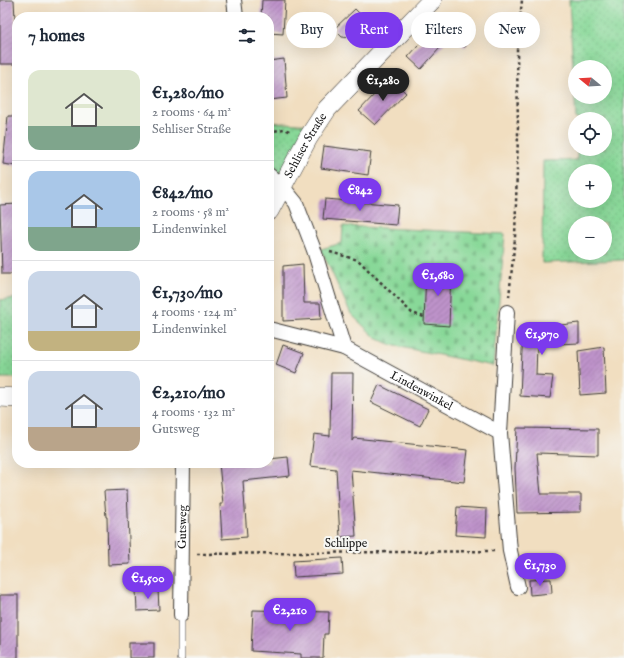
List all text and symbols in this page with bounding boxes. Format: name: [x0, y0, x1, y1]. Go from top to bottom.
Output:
chip: Buy: [286, 12, 337, 48]
chip: Rent: [345, 12, 403, 48]
chip: Filters: [411, 12, 476, 48]
chip: New: [484, 12, 540, 48]
icon: filters: [236, 25, 258, 47]
text: 7 homes: [28, 26, 85, 47]
north arrow: [568, 60, 612, 104]
map controls: [568, 60, 612, 260]
pin: €1,280: [350, 68, 416, 102]
text: €1,280: [366, 72, 400, 89]
text: €1,280/mo: [152, 83, 224, 104]
icon: home: [60, 86, 108, 134]
text: 2 rooms · 64 m²: [152, 104, 231, 121]
street label: Sehliser Straße: [281, 110, 331, 181]
button: locate: [568, 112, 612, 156]
text: Sehliser Straße: [152, 121, 231, 138]
button: +: [568, 164, 612, 208]
pin: €842: [336, 178, 384, 212]
text: €842: [347, 182, 373, 199]
text: €842/mo: [152, 183, 213, 204]
icon: home: [60, 187, 108, 235]
text: 2 rooms · 58 m²: [152, 204, 229, 221]
button: −: [568, 216, 612, 260]
text: Lindenwinkel: [152, 221, 227, 238]
pin: €1,680: [405, 263, 471, 297]
text: €1,680: [422, 267, 454, 284]
text: €1,730/mo: [152, 283, 223, 304]
icon: home: [60, 287, 108, 335]
text: 4 rooms · 124 m²: [152, 304, 237, 321]
text: Lindenwinkel: [152, 321, 227, 338]
pin: €1,970: [509, 322, 575, 356]
text: €1,970: [525, 326, 559, 343]
street label: Lindenwinkel: [388, 368, 456, 414]
text: €2,210/mo: [152, 383, 225, 404]
icon: home: [60, 387, 108, 435]
text: 4 rooms · 132 m²: [152, 404, 235, 421]
text: Gutsweg: [152, 421, 200, 438]
street label: Gutsweg: [175, 504, 190, 549]
street label: Schlippe: [325, 536, 368, 552]
pin: €1,730: [507, 553, 573, 587]
text: €1,730: [524, 557, 556, 574]
pin: €1,500: [115, 566, 181, 600]
text: €1,500: [131, 570, 165, 587]
pin: €2,210: [257, 598, 323, 632]
text: €2,210: [273, 602, 307, 619]

